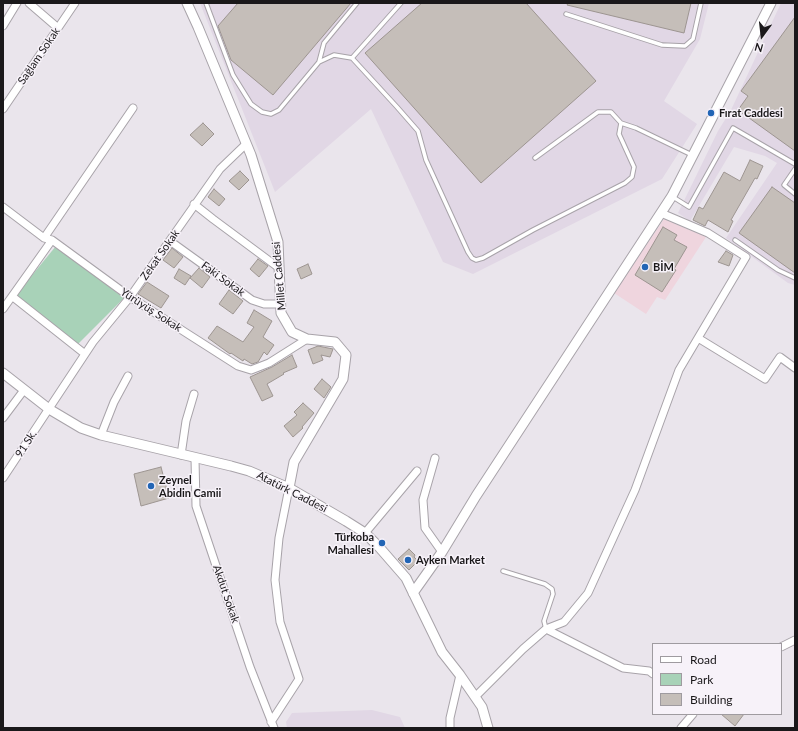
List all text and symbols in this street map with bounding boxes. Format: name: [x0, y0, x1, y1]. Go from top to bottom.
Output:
north arrow: [742, 16, 782, 56]
street label: Sağlam Sokak: [15, 25, 63, 87]
text: N: [753, 41, 765, 55]
place label: Fırat Caddesi: [719, 106, 783, 120]
marker: Fırat Caddesi: [706, 108, 716, 118]
street label: Zekat Sokak: [138, 227, 182, 283]
street label: Millet Caddesi: [269, 241, 289, 311]
street label: Faki Sokak: [199, 259, 247, 299]
place label: BİM: [653, 260, 674, 274]
marker: BİM: [640, 262, 650, 272]
street label: Yürüyüş Sokak: [118, 285, 184, 335]
street label: 91 Sk.: [12, 428, 40, 460]
street label: Atatürk Caddesi: [255, 469, 329, 515]
place label: Zeynel Abidin Camii: [159, 473, 221, 499]
marker: Zeynel Abidin Camii: [146, 481, 156, 491]
place label: Türkoba Mahallesi: [327, 530, 374, 556]
marker: Türkoba Mahallesi: [377, 538, 387, 548]
place label: Ayken Market: [416, 553, 485, 567]
marker: Ayken Market: [403, 555, 413, 565]
street label: Akdut Sokak: [210, 563, 242, 625]
legend: [652, 643, 782, 715]
text: Road: [690, 652, 717, 667]
text: Park: [690, 672, 713, 687]
text: Building: [690, 692, 733, 707]

